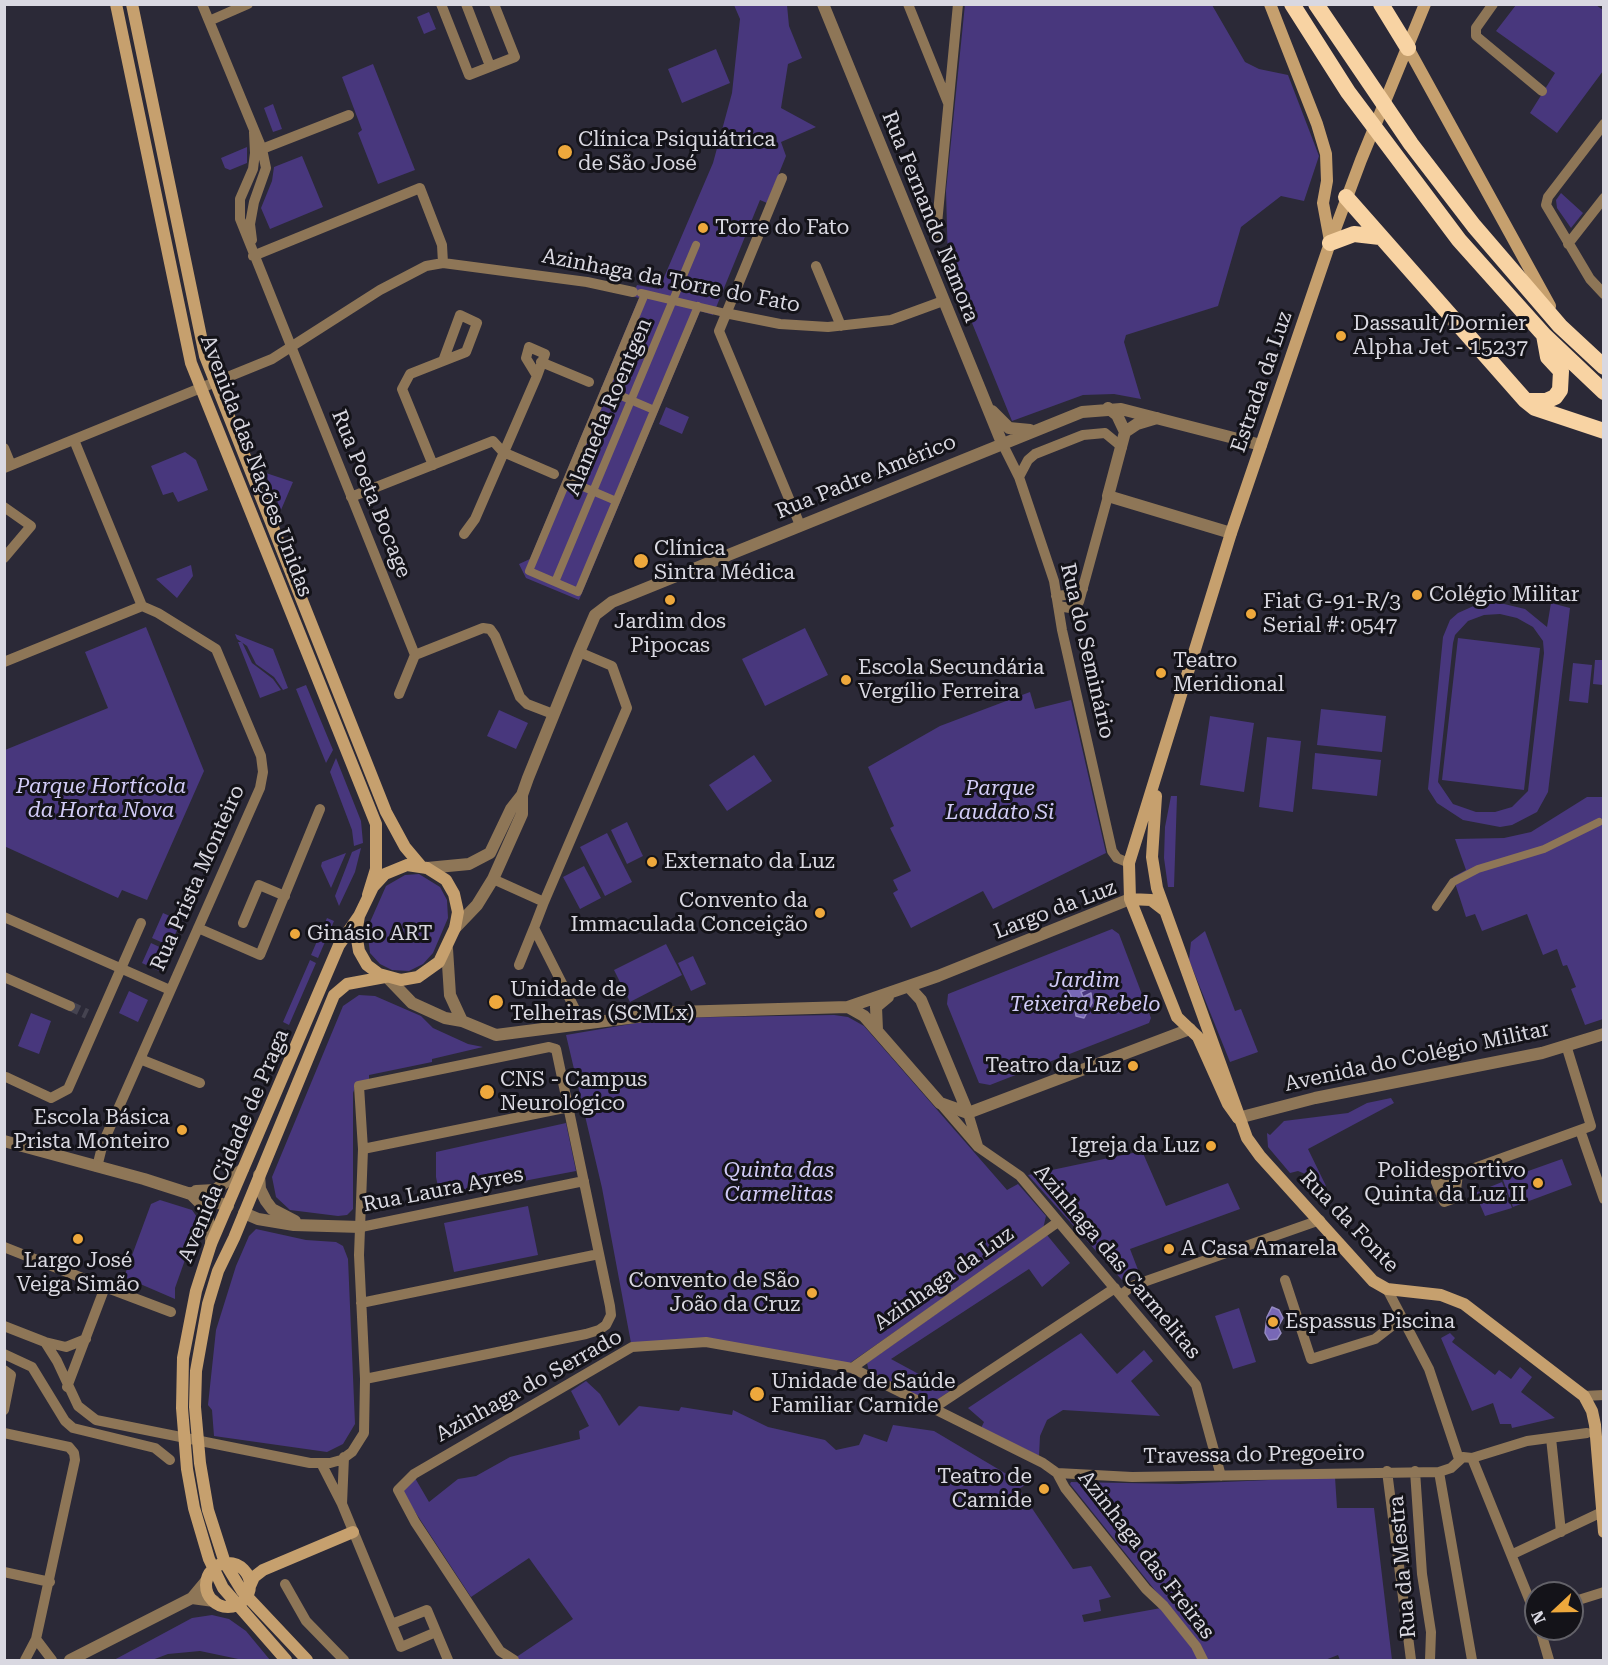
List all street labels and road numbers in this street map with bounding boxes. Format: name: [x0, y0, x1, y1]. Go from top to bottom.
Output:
street label: Rua Fernando Namora: [876, 108, 984, 326]
street label: Azinhaga da Torre do Fato: [540, 244, 802, 318]
street label: Estrada da Luz: [1226, 308, 1298, 456]
street label: Alameda Roentgen: [560, 315, 658, 499]
street label: Avenida das Nações Unidas: [194, 332, 318, 600]
street label: Rua Poeta Bocage: [326, 406, 416, 582]
street label: Rua Padre Américo: [772, 429, 960, 525]
street label: Rua do Seminário: [1055, 561, 1119, 741]
street label: Rua Prista Monteiro: [146, 781, 250, 975]
street label: Largo da Luz: [990, 875, 1120, 945]
street label: Avenida do Colégio Militar: [1282, 1017, 1552, 1097]
street label: Avenida Cidade de Praga: [173, 1025, 295, 1267]
street label: Azinhaga das Carmelitas: [1028, 1160, 1206, 1364]
street label: Rua Laura Ayres: [361, 1162, 525, 1218]
street label: Rua da Fonte: [1294, 1166, 1404, 1278]
street label: Azinhaga da Luz: [870, 1222, 1018, 1336]
street label: Azinhaga do Serrado: [431, 1324, 627, 1448]
street label: Travessa do Pregoeiro: [1143, 1440, 1365, 1470]
street label: Azinhaga das Freiras: [1072, 1466, 1220, 1644]
street label: Rua da Mestra: [1384, 1495, 1422, 1639]

